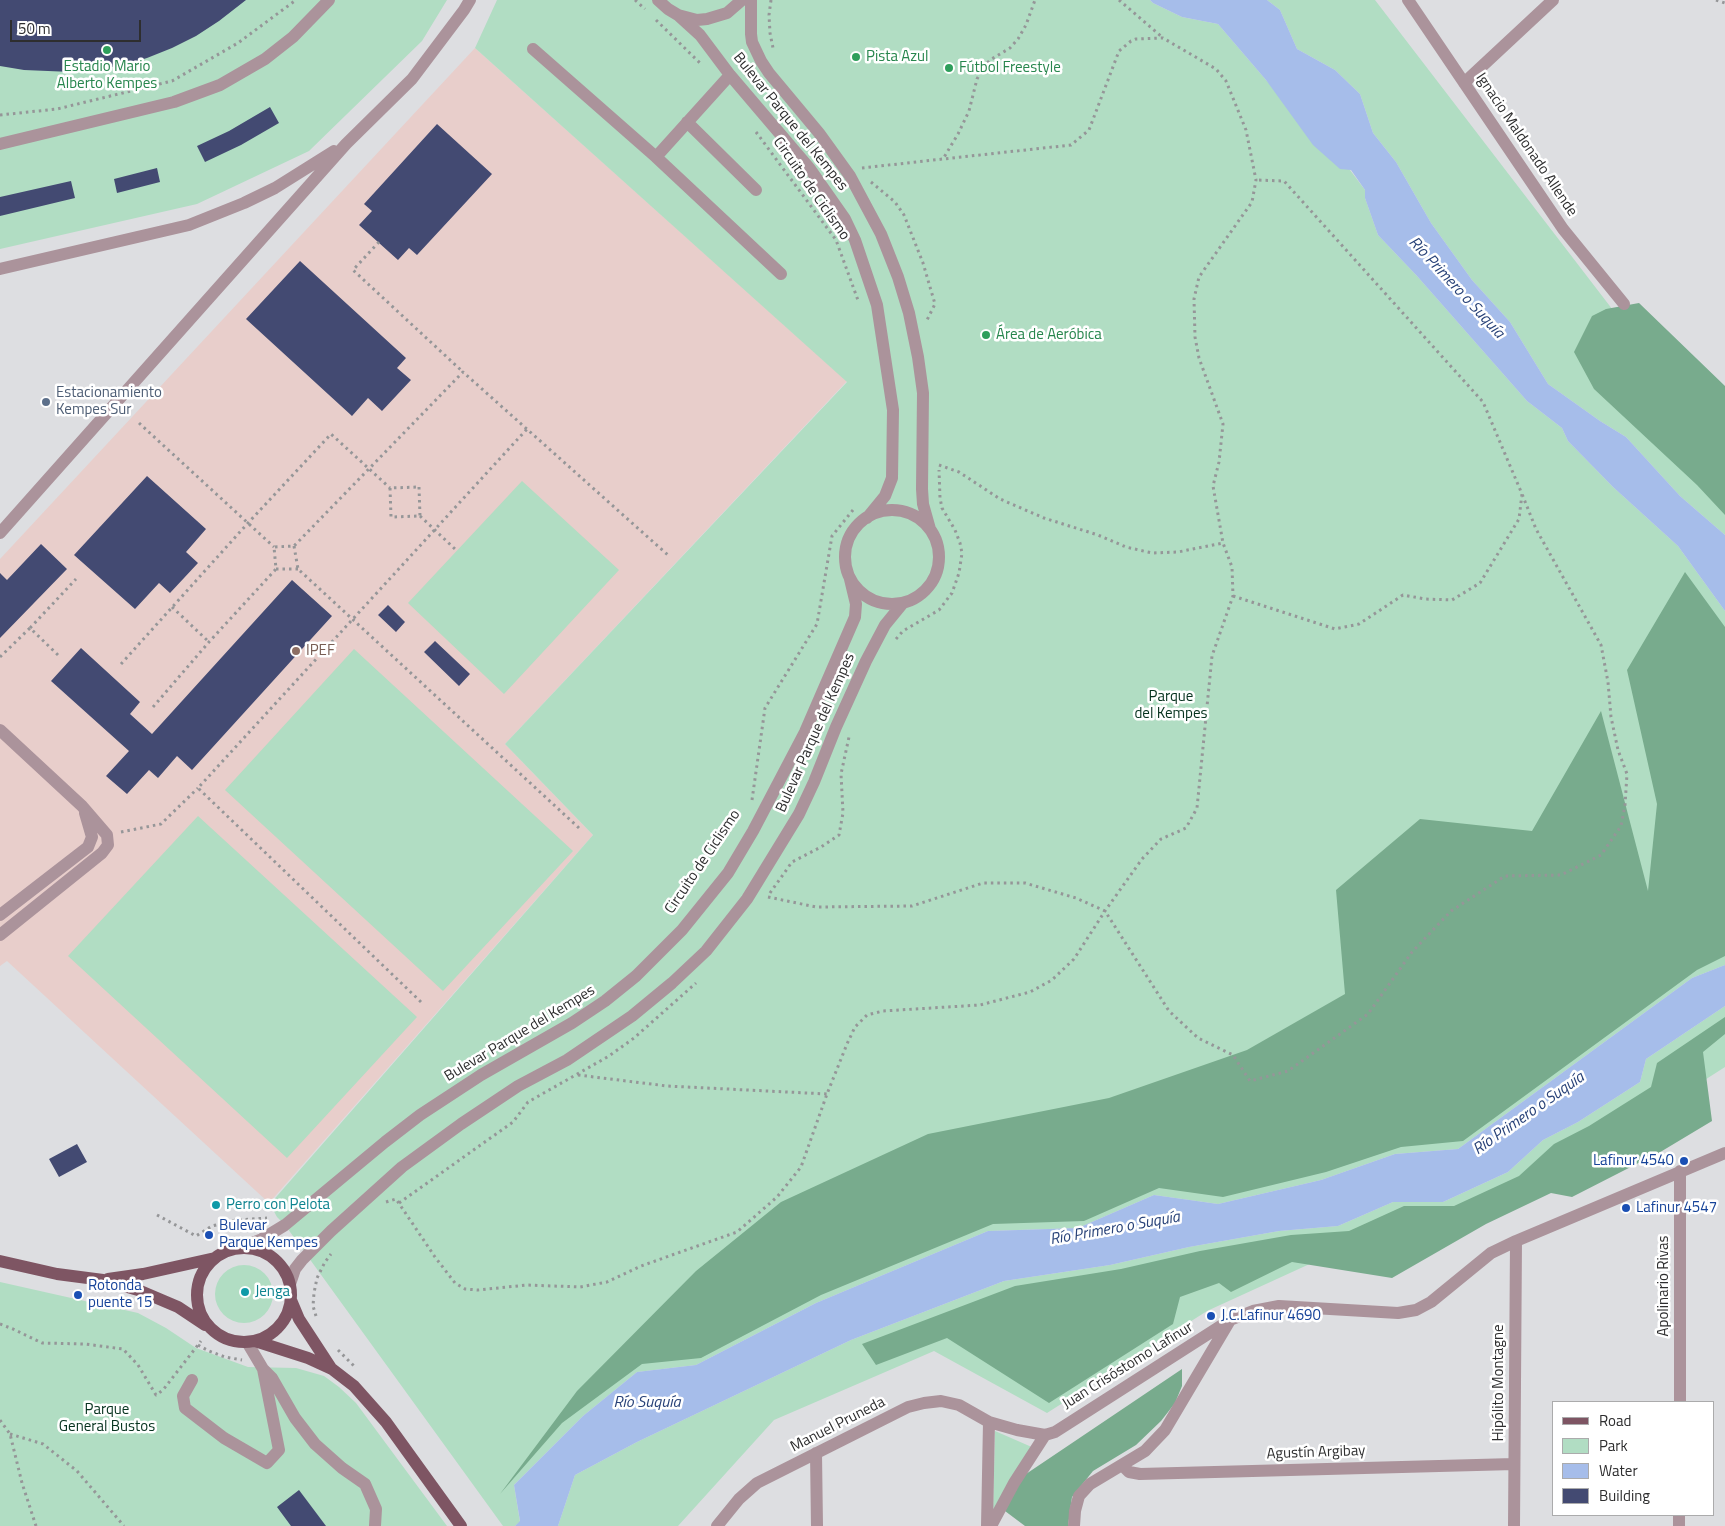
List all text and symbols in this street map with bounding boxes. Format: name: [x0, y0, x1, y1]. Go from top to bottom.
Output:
scale bar: [12, 10, 144, 42]
text: 50 m: [18, 17, 51, 40]
marker: Estadio Mario Alberto Kempes: [101, 44, 113, 56]
place label: Pista Azul: [866, 48, 928, 66]
street label: Bulevar Parque del Kempes: [729, 49, 851, 195]
marker: Pista Azul: [850, 51, 862, 63]
place label: Estadio Mario Alberto Kempes: [57, 58, 157, 93]
place label: Fútbol Freestyle: [959, 59, 1061, 77]
marker: Fútbol Freestyle: [943, 62, 955, 74]
street label: Ignacio Maldonado Allende: [1471, 70, 1581, 220]
street label: Circuito de Ciclismo: [769, 134, 853, 244]
water label: Río Primero o Suquía: [1404, 233, 1508, 343]
place label: Área de Aeróbica: [996, 326, 1102, 344]
marker: Área de Aeróbica: [980, 329, 992, 341]
place label: Estacionamiento Kempes Sur: [56, 384, 162, 419]
marker: Estacionamiento Kempes Sur: [40, 396, 52, 408]
place label: IPEF: [306, 642, 335, 660]
marker: IPEF: [290, 645, 302, 657]
street label: Bulevar Parque del Kempes: [773, 651, 859, 815]
park label: Parque del Kempes: [1134, 688, 1208, 723]
street label: Circuito de Ciclismo: [662, 807, 744, 917]
street label: Bulevar Parque del Kempes: [441, 982, 599, 1086]
water label: Río Primero o Suquía: [1470, 1068, 1588, 1160]
place label: Lafinur 4540: [1593, 1152, 1674, 1170]
marker: Lafinur 4540: [1678, 1155, 1690, 1167]
place label: Perro con Pelota: [226, 1196, 330, 1214]
marker: Perro con Pelota: [210, 1199, 222, 1211]
place label: Lafinur 4547: [1636, 1199, 1717, 1217]
marker: Lafinur 4547: [1620, 1202, 1632, 1214]
water label: Río Primero o Suquía: [1049, 1208, 1181, 1250]
place label: Bulevar Parque Kempes: [219, 1217, 318, 1252]
marker: Bulevar Parque Kempes: [203, 1229, 215, 1241]
street label: Apolinario Rivas: [1655, 1236, 1673, 1336]
place label: Rotonda puente 15: [88, 1277, 152, 1312]
place label: Jenga: [255, 1283, 290, 1301]
marker: Jenga: [239, 1286, 251, 1298]
marker: Rotonda puente 15: [72, 1289, 84, 1301]
place label: J.C.Lafinur 4690: [1221, 1307, 1321, 1325]
marker: J.C.Lafinur 4690: [1205, 1310, 1217, 1322]
street label: Juan Crisóstomo Lafinur: [1059, 1318, 1197, 1414]
street label: Hipólito Montagne: [1490, 1324, 1508, 1442]
water label: Río Suquía: [614, 1393, 680, 1413]
street label: Manuel Pruneda: [788, 1393, 888, 1457]
park label: Parque General Bustos: [59, 1401, 155, 1436]
legend: [1552, 1401, 1715, 1516]
text: Road: [1599, 1409, 1631, 1432]
text: Park: [1599, 1434, 1628, 1457]
street label: Agustín Argibay: [1266, 1442, 1366, 1464]
text: Water: [1599, 1459, 1638, 1482]
text: Building: [1599, 1484, 1650, 1507]

